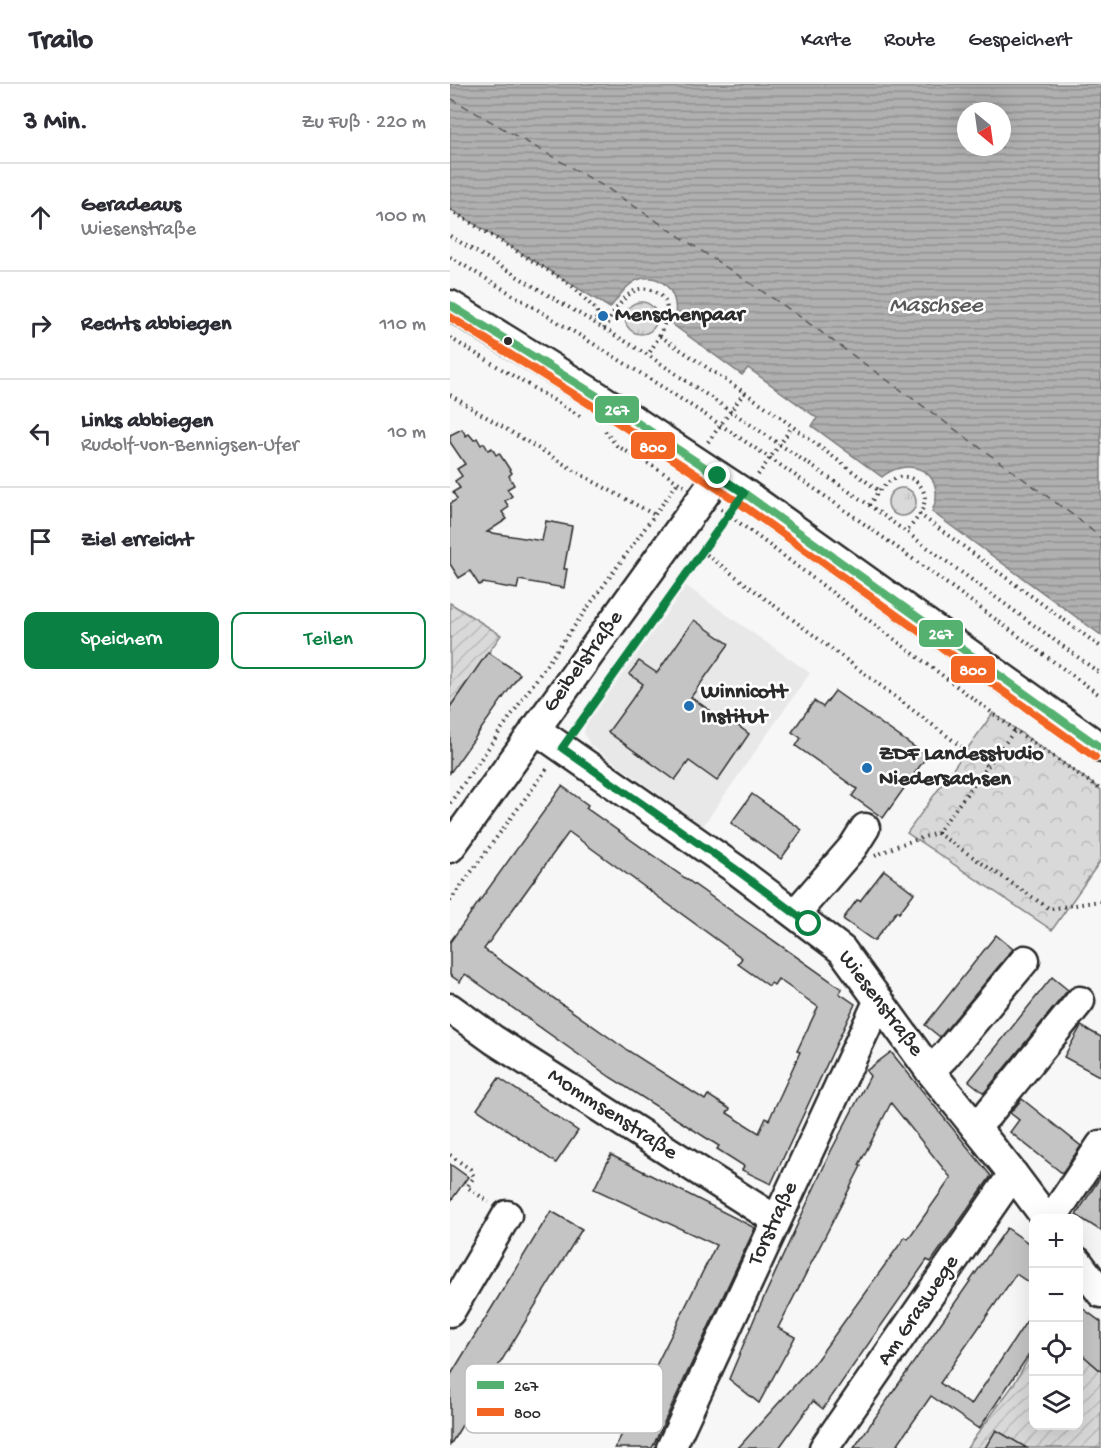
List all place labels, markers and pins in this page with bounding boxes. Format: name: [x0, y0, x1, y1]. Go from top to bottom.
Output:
place label: Menschenpaar: [615, 303, 747, 329]
marker: Menschenpaar: [596, 309, 610, 323]
unlabelled marker: [502, 335, 514, 347]
place label: Winnicott Institut: [700, 680, 789, 731]
marker: Winnicott Institut: [682, 699, 696, 713]
place label: ZDF Landesstudio Niedersachsen: [879, 742, 1044, 793]
marker: ZDF Landesstudio Niedersachsen: [860, 761, 874, 775]

